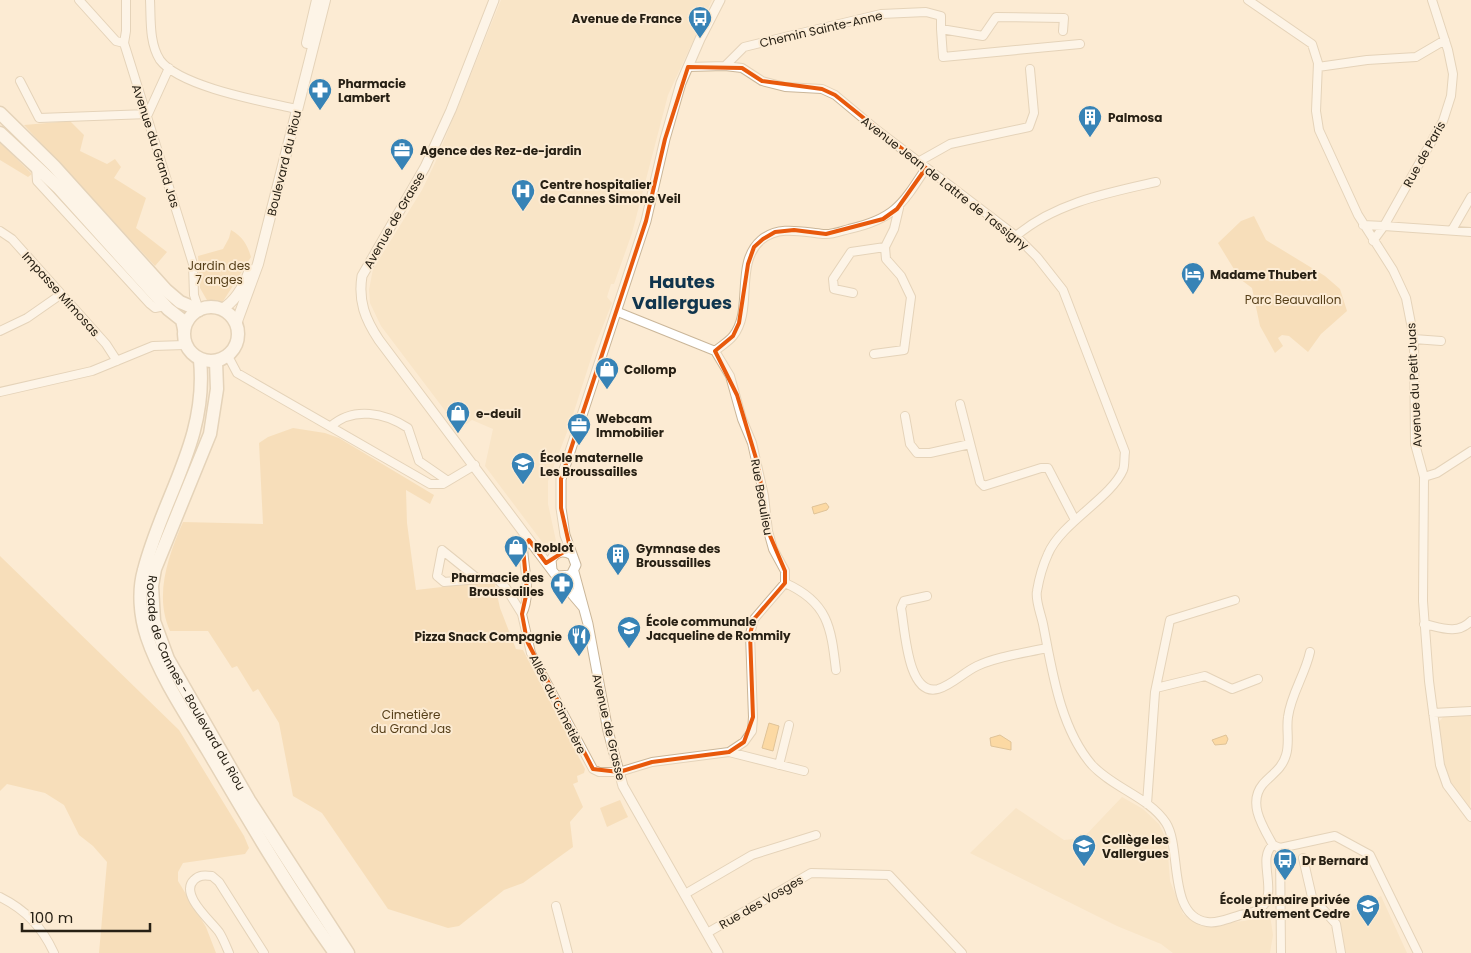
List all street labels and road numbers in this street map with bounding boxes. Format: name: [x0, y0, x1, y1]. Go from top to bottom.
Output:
street label: Chemin Sainte-Anne: [758, 7, 884, 51]
street label: Avenue du Grand Jas: [128, 82, 184, 210]
street label: Boulevard du Riou: [263, 108, 305, 218]
street label: Avenue Jean de Lattre de Tassigny: [858, 112, 1033, 254]
street label: Rue de Paris: [1399, 118, 1449, 190]
street label: Avenue de Grasse: [359, 169, 429, 271]
street label: Impasse Mimosas: [18, 248, 104, 340]
street label: Avenue du Petit Juas: [1402, 322, 1426, 448]
street label: Rue Beaulieu: [747, 457, 777, 537]
street label: Rocade de Cannes - Boulevard du Riou: [143, 574, 250, 793]
street label: Allée du Cimetière: [526, 651, 590, 757]
street label: Avenue de Grasse: [588, 672, 630, 782]
street label: Rue des Vosges: [716, 871, 806, 933]

